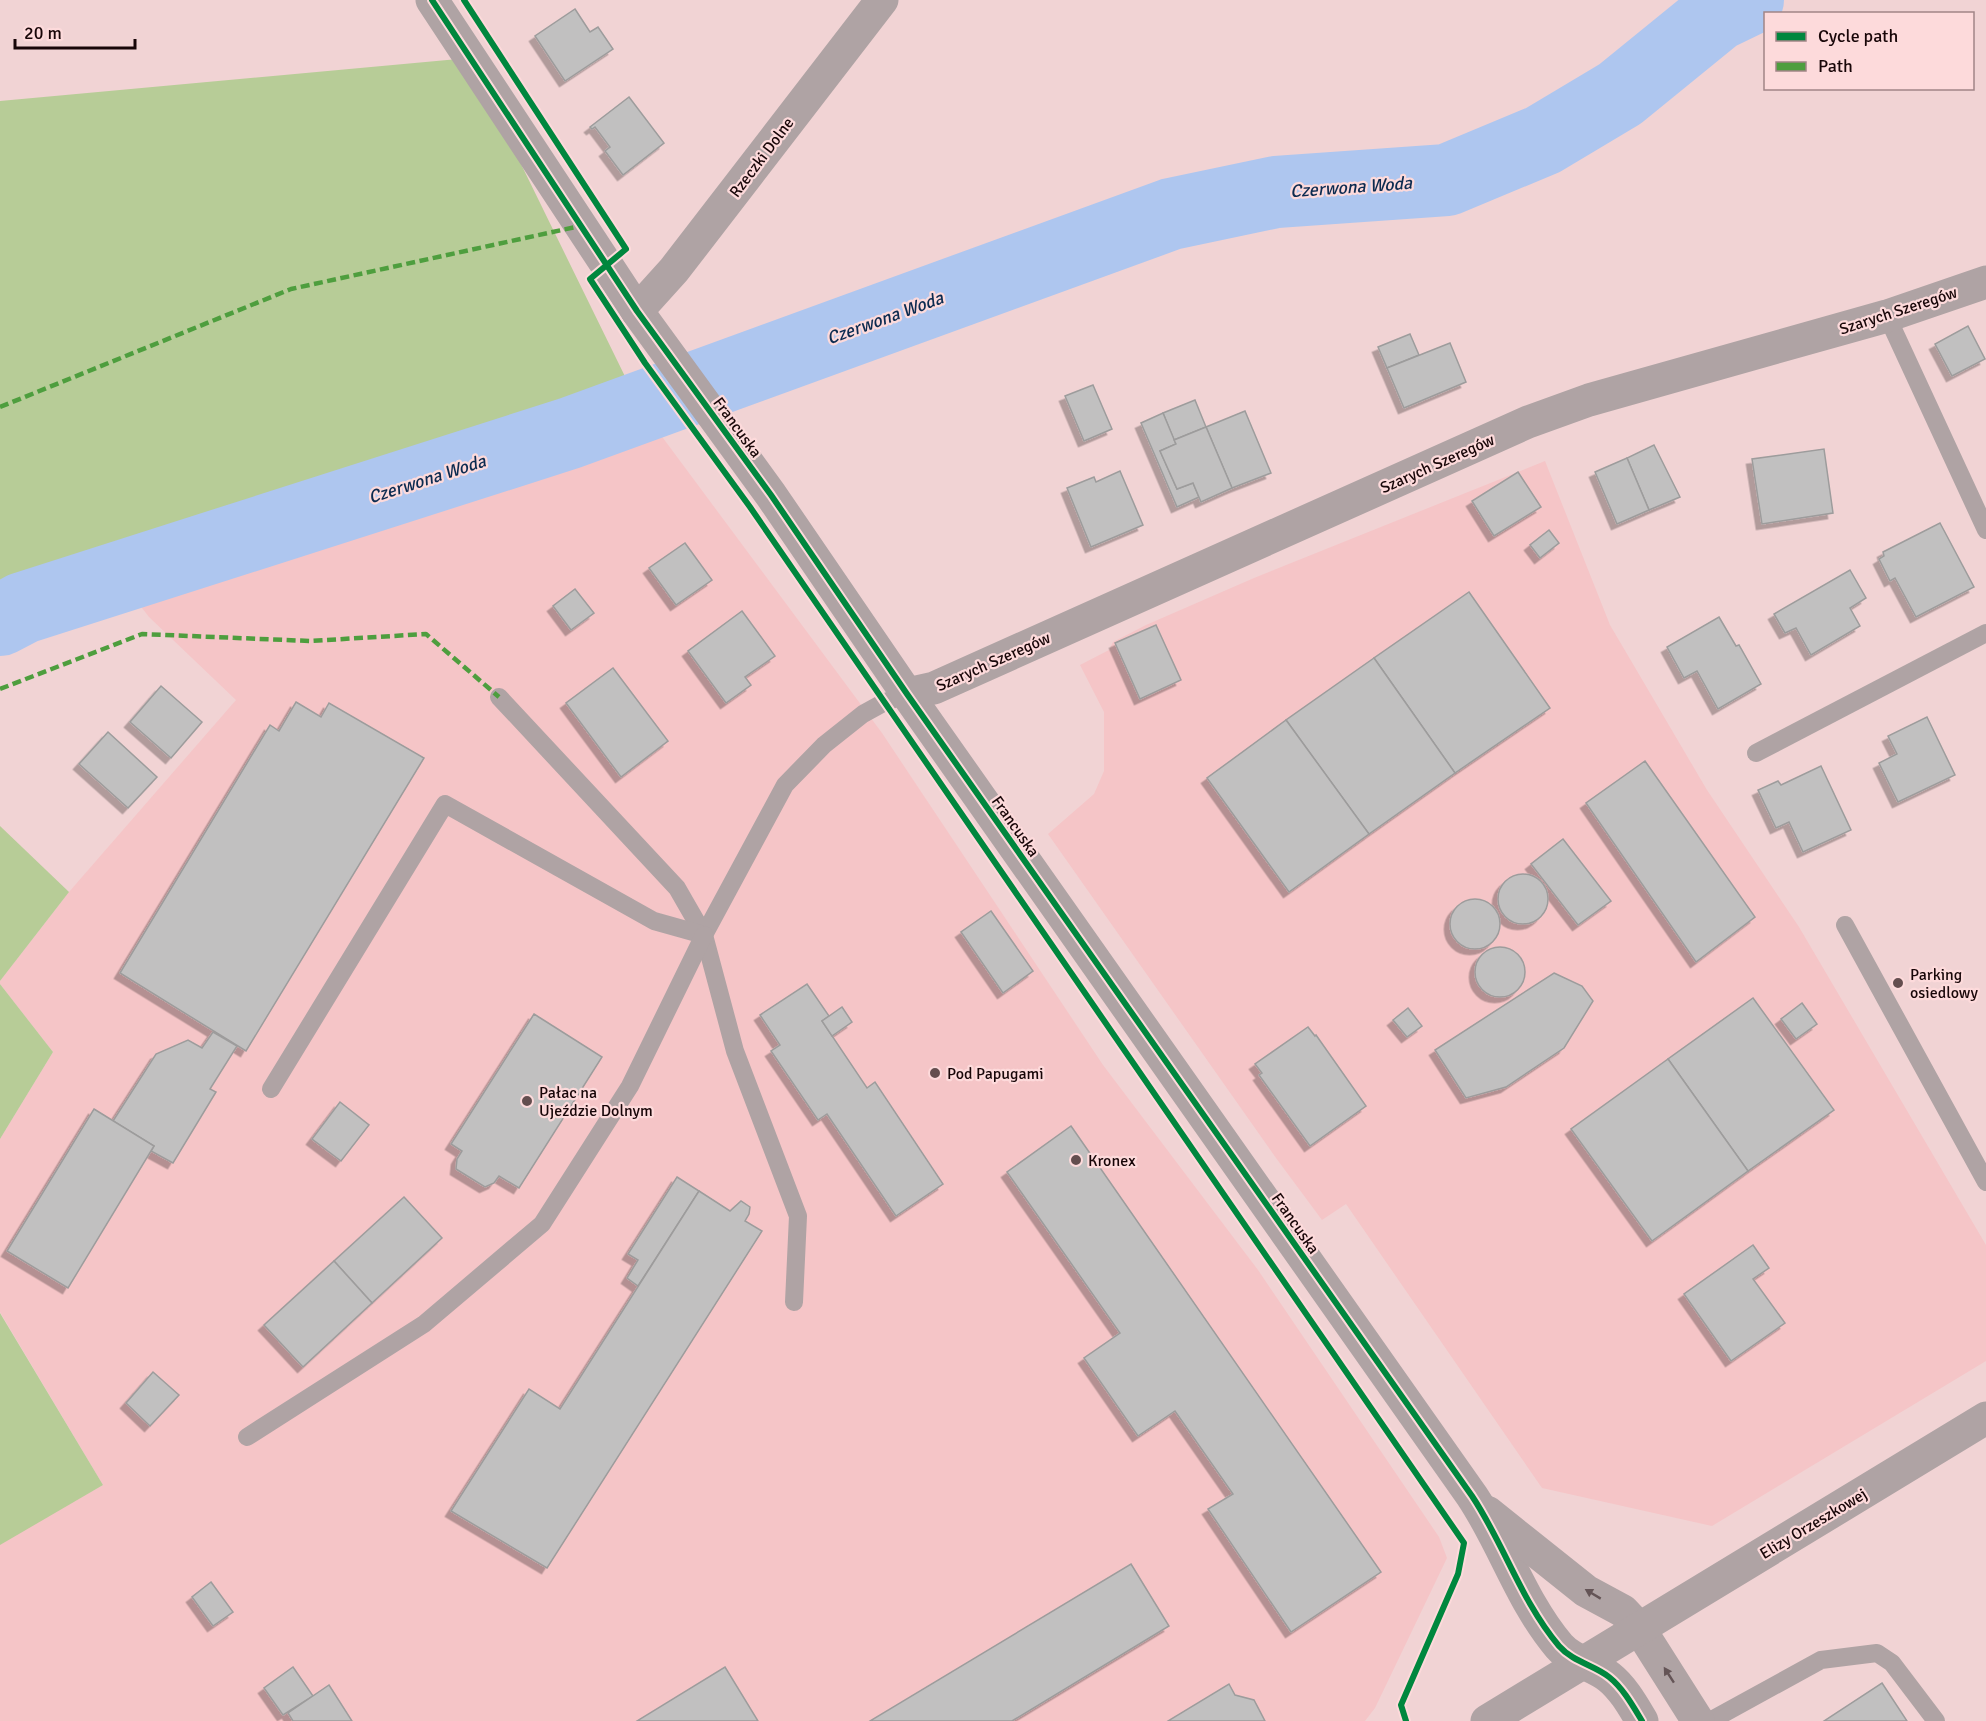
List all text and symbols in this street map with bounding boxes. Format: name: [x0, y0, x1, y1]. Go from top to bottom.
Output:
scale bar: [15, 12, 135, 50]
legend: [1764, 12, 1974, 90]
text: 20 m: [24, 22, 62, 44]
text: Cycle path: [1818, 25, 1898, 47]
text: Path: [1818, 55, 1853, 77]
street label: Rzeczki Dolne: [725, 114, 798, 202]
water label: Czerwona Woda: [1289, 172, 1414, 202]
street label: Szarych Szeregów: [1837, 282, 1960, 339]
water label: Czerwona Woda: [824, 286, 947, 349]
street label: Francuska: [709, 393, 766, 462]
street label: Szarych Szeregów: [1377, 430, 1498, 498]
water label: Czerwona Woda: [365, 449, 489, 508]
street label: Szarych Szeregów: [933, 628, 1054, 696]
street label: Francuska: [987, 792, 1043, 861]
place label: Parking osiedlowy: [1910, 965, 1978, 1003]
marker: Parking osiedlowy: [1891, 976, 1905, 990]
place label: Pod Papugami: [947, 1064, 1044, 1084]
marker: Pod Papugami: [928, 1066, 942, 1080]
place label: Pałac na Ujeździe Dolnym: [539, 1083, 653, 1121]
marker: Pałac na Ujeździe Dolnym: [520, 1094, 534, 1108]
place label: Kronex: [1088, 1151, 1136, 1171]
marker: Kronex: [1069, 1153, 1083, 1167]
street label: Francuska: [1267, 1189, 1323, 1258]
street label: Elizy Orzeszkowej: [1756, 1484, 1871, 1564]
one-way arrow: [1585, 1589, 1601, 1600]
one-way arrow: [1663, 1667, 1675, 1683]

